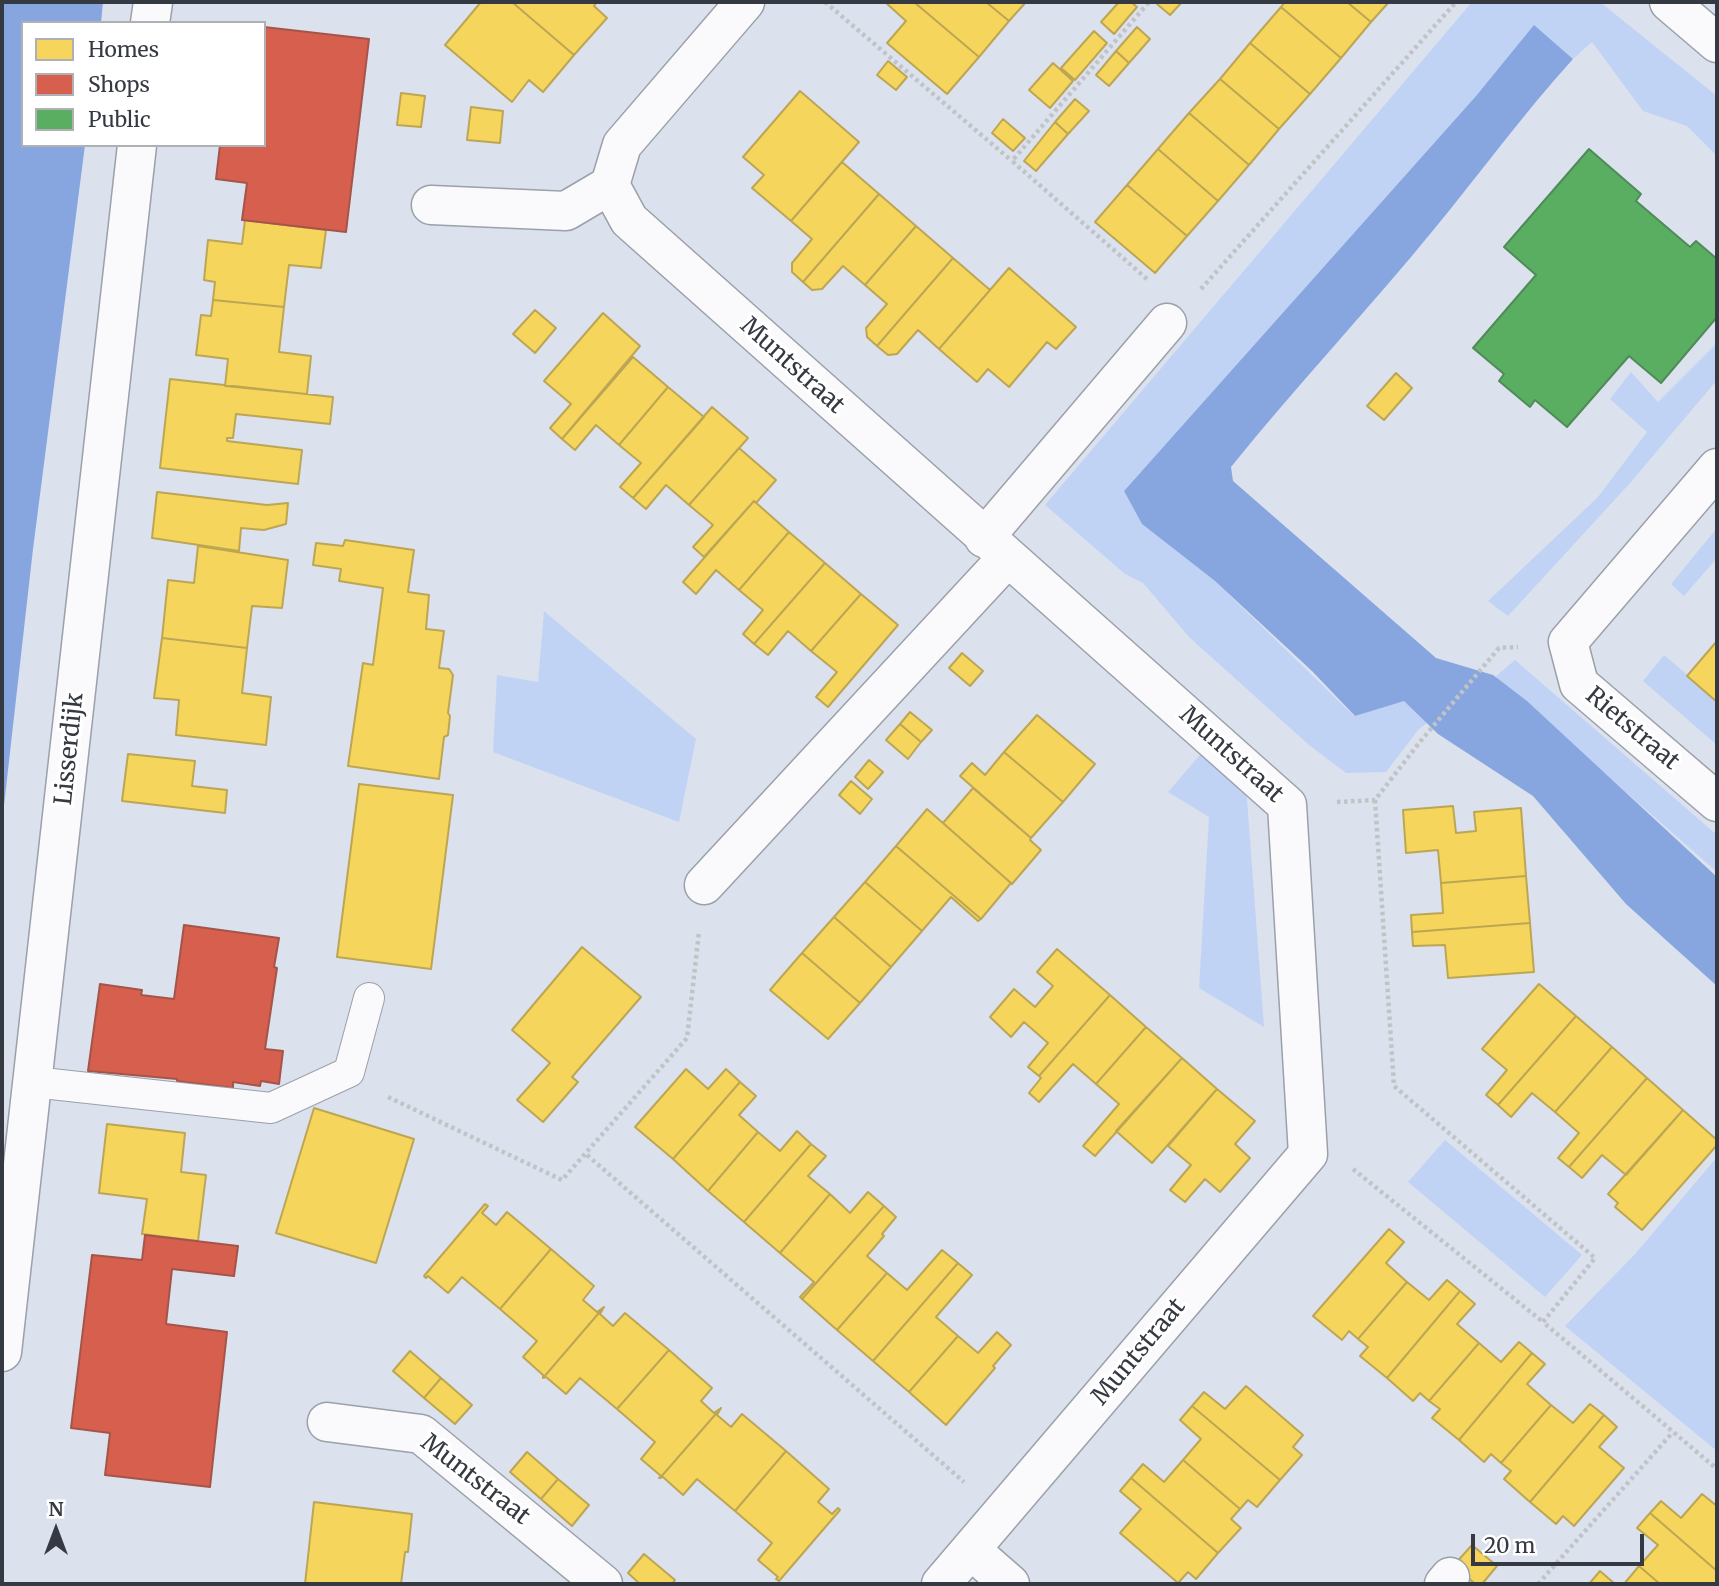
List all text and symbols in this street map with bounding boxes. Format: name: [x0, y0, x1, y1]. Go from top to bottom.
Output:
legend: [21, 21, 266, 147]
text: Homes: [88, 36, 159, 63]
text: Shops: [88, 71, 150, 98]
text: Public: [88, 106, 151, 133]
street label: Muntstraat: [734, 312, 850, 420]
street label: Rietstraat: [1579, 682, 1685, 776]
street label: Lisserdijk: [50, 692, 90, 806]
street label: Muntstraat: [1173, 701, 1289, 809]
street label: Muntstraat: [1086, 1293, 1192, 1411]
street label: Muntstraat: [415, 1429, 535, 1531]
north arrow: [21, 1495, 91, 1565]
text: N: [48, 1497, 64, 1521]
scale bar: [1474, 1520, 1647, 1564]
text: 20 m: [1484, 1532, 1535, 1559]

